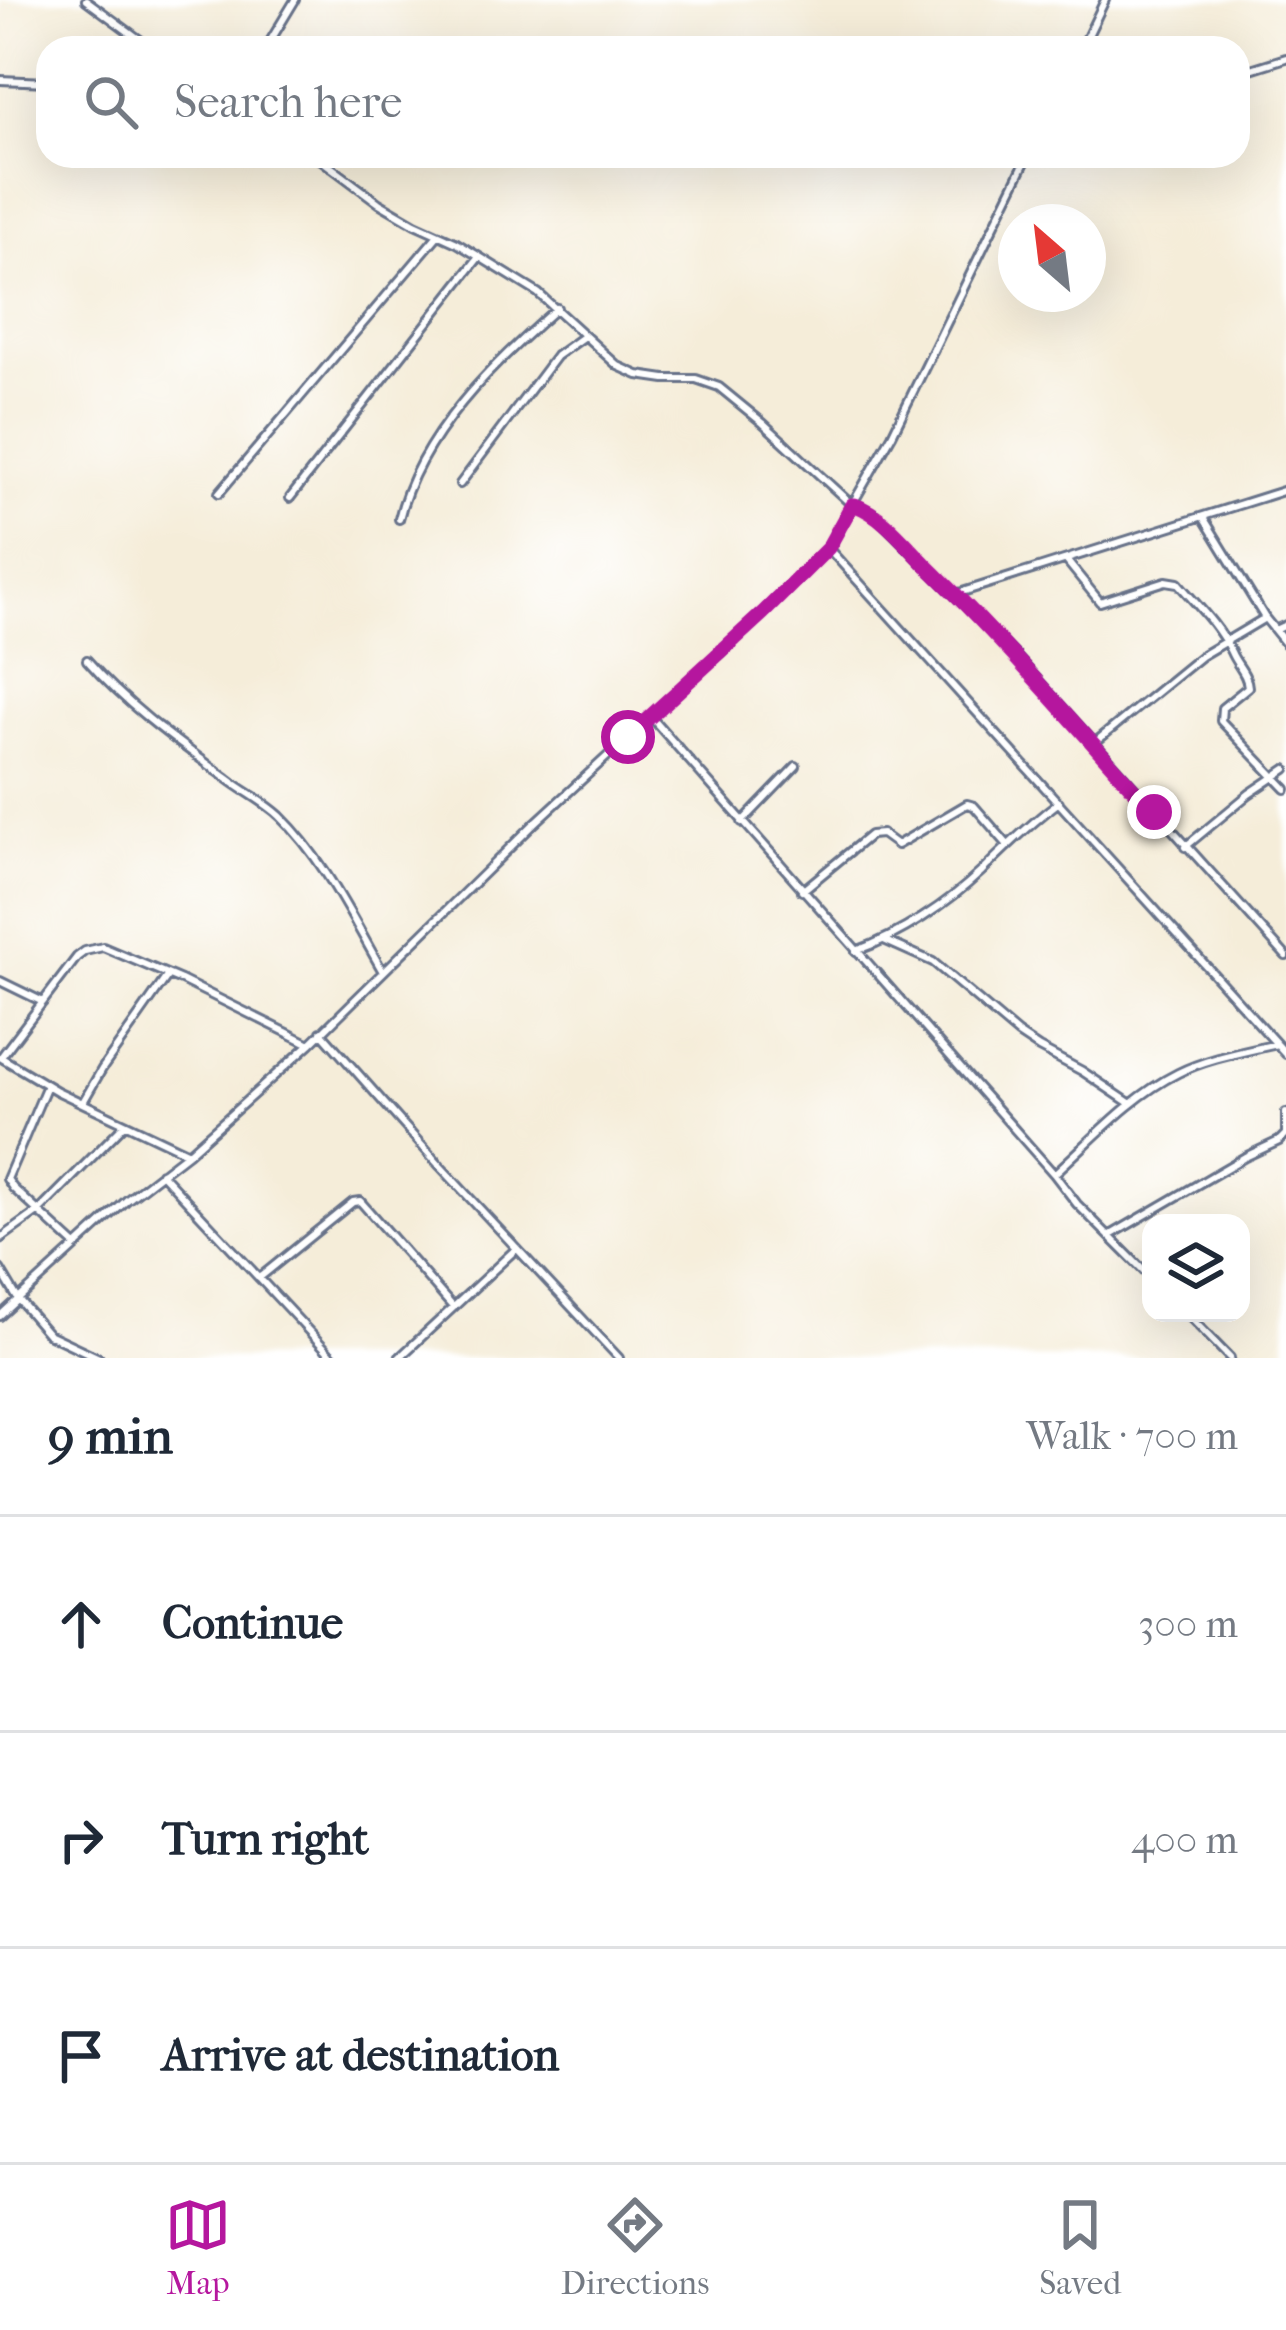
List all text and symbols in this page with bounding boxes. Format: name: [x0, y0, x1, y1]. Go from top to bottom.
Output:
search box: [36, 36, 1250, 168]
icon: search: [78, 69, 144, 135]
text: Search here: [174, 76, 402, 129]
north arrow: [998, 204, 1106, 312]
route start: [601, 710, 655, 764]
route end: [1127, 785, 1181, 839]
map controls: [1142, 1214, 1250, 1322]
button: layers: [1142, 1214, 1250, 1322]
text: 9 min: [48, 1406, 173, 1466]
text: Walk · 700 m: [1026, 1413, 1238, 1459]
icon: ahead: [48, 1591, 114, 1657]
text: Continue: [162, 1597, 343, 1650]
text: 300 m: [1138, 1601, 1238, 1647]
icon: right: [48, 1807, 114, 1873]
text: Turn right: [162, 1813, 369, 1866]
text: 400 m: [1131, 1817, 1238, 1863]
icon: arrive: [48, 2023, 114, 2089]
text: Arrive at destination: [162, 2029, 559, 2082]
tab: Map: [165, 2192, 231, 2303]
tab: Directions: [561, 2192, 709, 2303]
tab: Saved: [1039, 2192, 1121, 2303]

